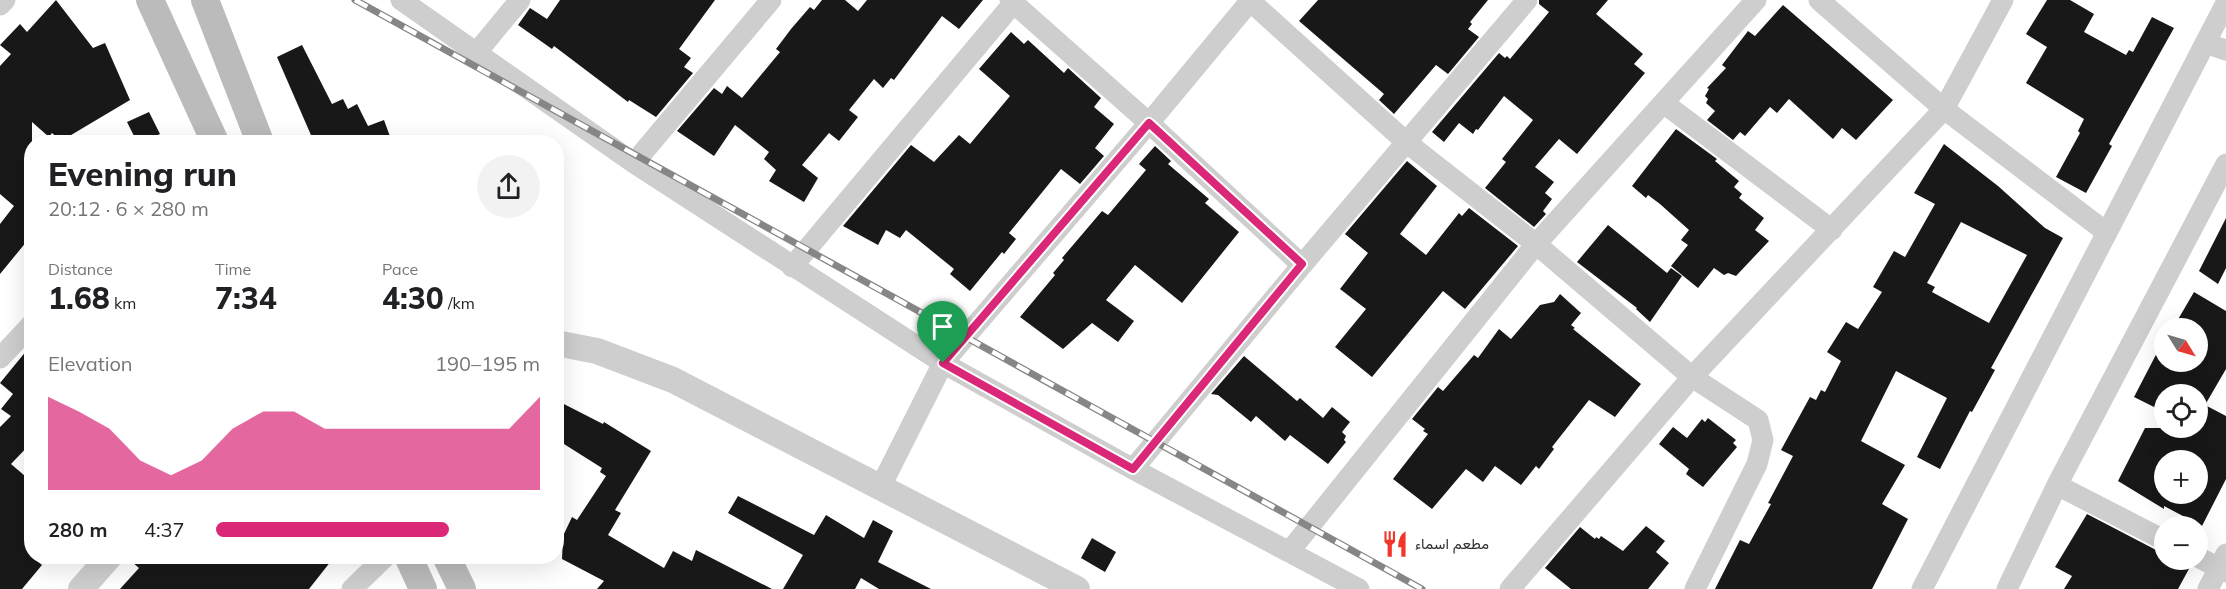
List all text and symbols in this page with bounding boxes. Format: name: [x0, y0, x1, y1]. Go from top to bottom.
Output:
text: Evening run: [48, 153, 237, 194]
button: share: [477, 155, 540, 218]
text: 20:12 · 6 × 280 m: [48, 196, 209, 221]
text: Distance: [48, 259, 113, 279]
text: Time: [215, 259, 251, 279]
text: Pace: [382, 259, 418, 279]
text: 1.68: [48, 279, 110, 317]
text: 7:34: [215, 279, 277, 317]
text: 4:30: [382, 279, 444, 317]
text: km: [110, 293, 136, 313]
text: /km: [444, 293, 475, 313]
pin: [917, 301, 968, 363]
icon: arrive: [926, 310, 959, 343]
north arrow: [2154, 318, 2208, 372]
map controls: [2154, 318, 2208, 570]
text: Elevation: [48, 351, 133, 376]
text: 190–195 m: [435, 351, 540, 376]
button: locate: [2154, 384, 2208, 438]
button: +: [2154, 450, 2208, 504]
button: −: [2154, 516, 2208, 570]
text: 280 m: [48, 517, 107, 542]
text: 4:37: [144, 517, 185, 542]
restaurant icon: مطعم اسماء: [1380, 529, 1410, 559]
place label: مطعم اسماء: [1415, 534, 1489, 554]

